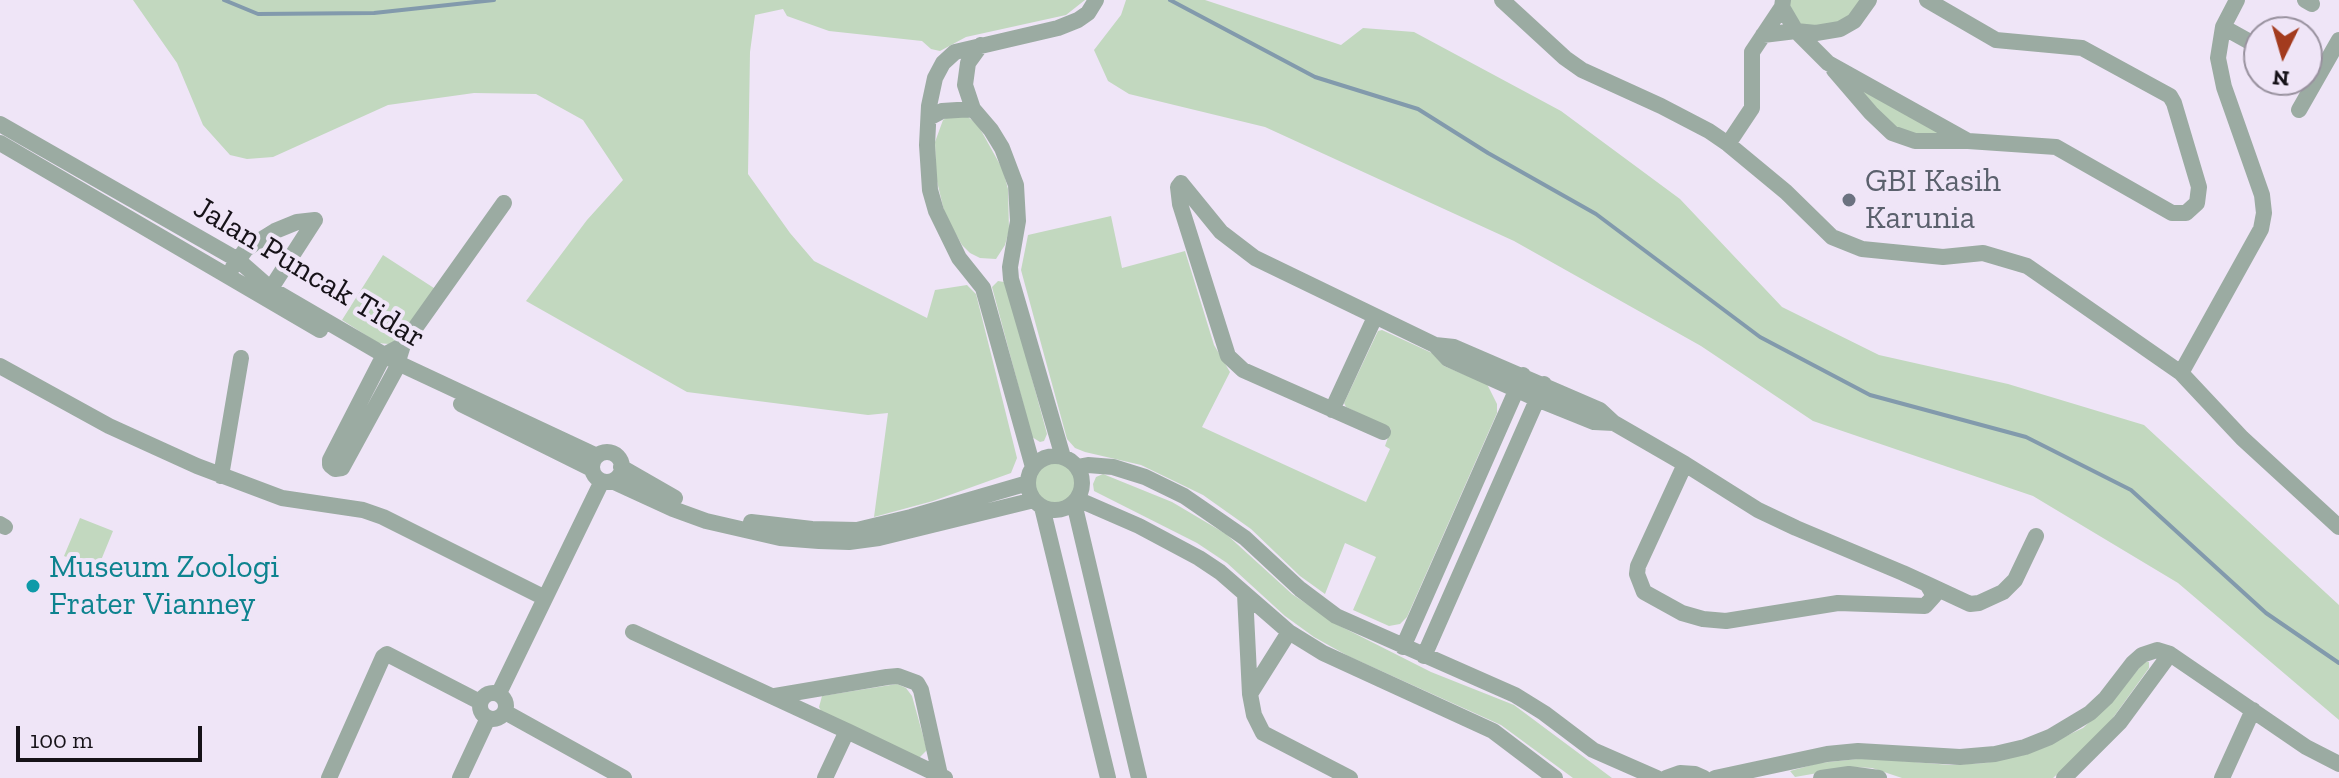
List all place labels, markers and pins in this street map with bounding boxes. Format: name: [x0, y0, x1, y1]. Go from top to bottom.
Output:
place label: GBI Kasih Karunia: [1865, 163, 2001, 238]
marker: GBI Kasih Karunia: [1840, 191, 1858, 209]
place label: Museum Zoologi Frater Vianney: [49, 549, 279, 624]
marker: Museum Zoologi Frater Vianney: [24, 577, 42, 595]

